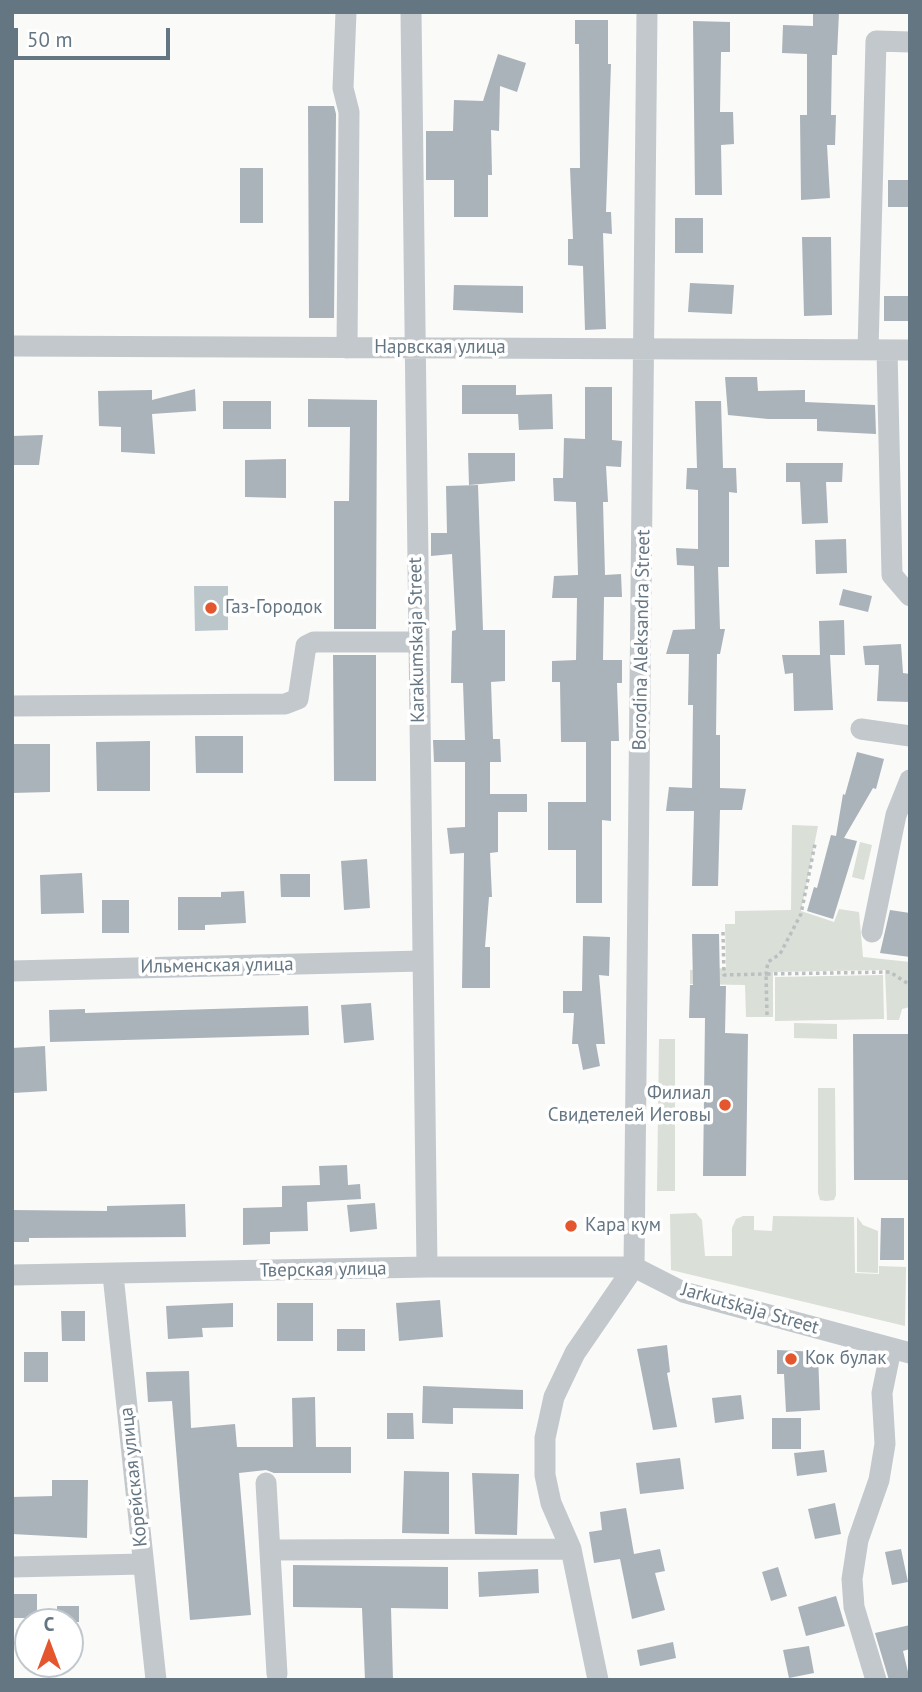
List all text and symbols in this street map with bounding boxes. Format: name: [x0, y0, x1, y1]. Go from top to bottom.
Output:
scale bar: [18, 14, 173, 58]
text: 50 m: [27, 26, 73, 53]
street label: Нарвская улица: [374, 337, 506, 359]
street label: Borodina Aleksandra Street: [629, 529, 655, 751]
street label: Karakumskaja Street: [404, 557, 430, 723]
place label: Газ-Городок: [225, 597, 322, 619]
marker: Газ-Городок: [203, 600, 219, 616]
street label: Ильменская улица: [140, 953, 294, 979]
place label: Филиал Свидетелей Иеговы: [548, 1083, 711, 1127]
marker: Филиал Свидетелей Иеговы: [717, 1097, 733, 1113]
place label: Кара кум: [585, 1215, 661, 1237]
marker: Кара кум: [563, 1218, 579, 1234]
street label: Тверская улица: [259, 1257, 387, 1283]
street label: Jarkutskaja Street: [679, 1278, 821, 1340]
place label: Кок булак: [805, 1348, 886, 1370]
marker: Кок булак: [783, 1351, 799, 1367]
street label: Корейская улица: [115, 1406, 153, 1548]
north arrow: [14, 1608, 84, 1678]
text: С: [44, 1612, 54, 1636]

